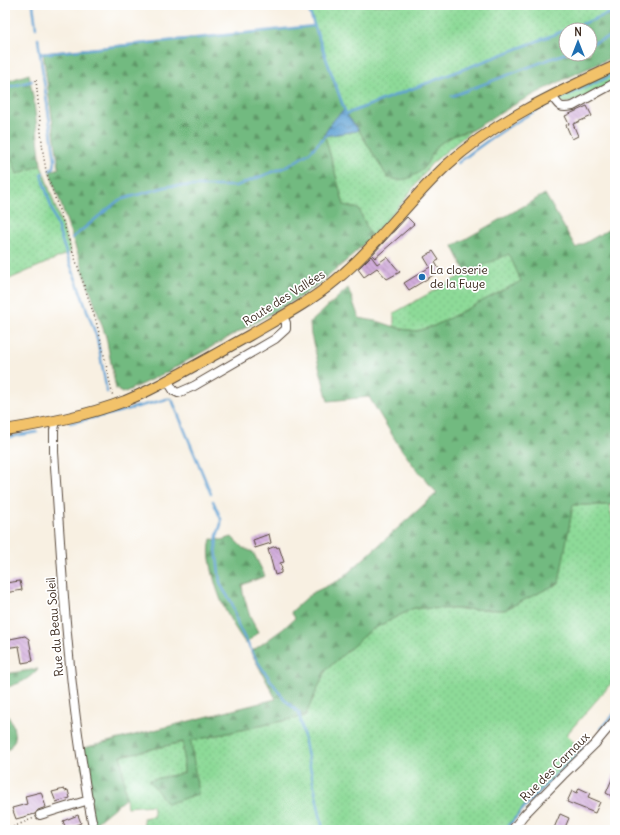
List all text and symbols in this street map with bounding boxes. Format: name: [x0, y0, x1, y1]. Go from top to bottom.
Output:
north arrow: [558, 22, 598, 62]
text: N: [574, 25, 582, 39]
place label: La closerie de la Fuye: [430, 262, 488, 291]
street label: Route des Vallées: [240, 266, 328, 329]
marker: La closerie de la Fuye: [417, 272, 427, 282]
street label: Rue du Beau Soleil: [43, 577, 66, 677]
street label: Rue des Carnaux: [517, 729, 592, 804]

